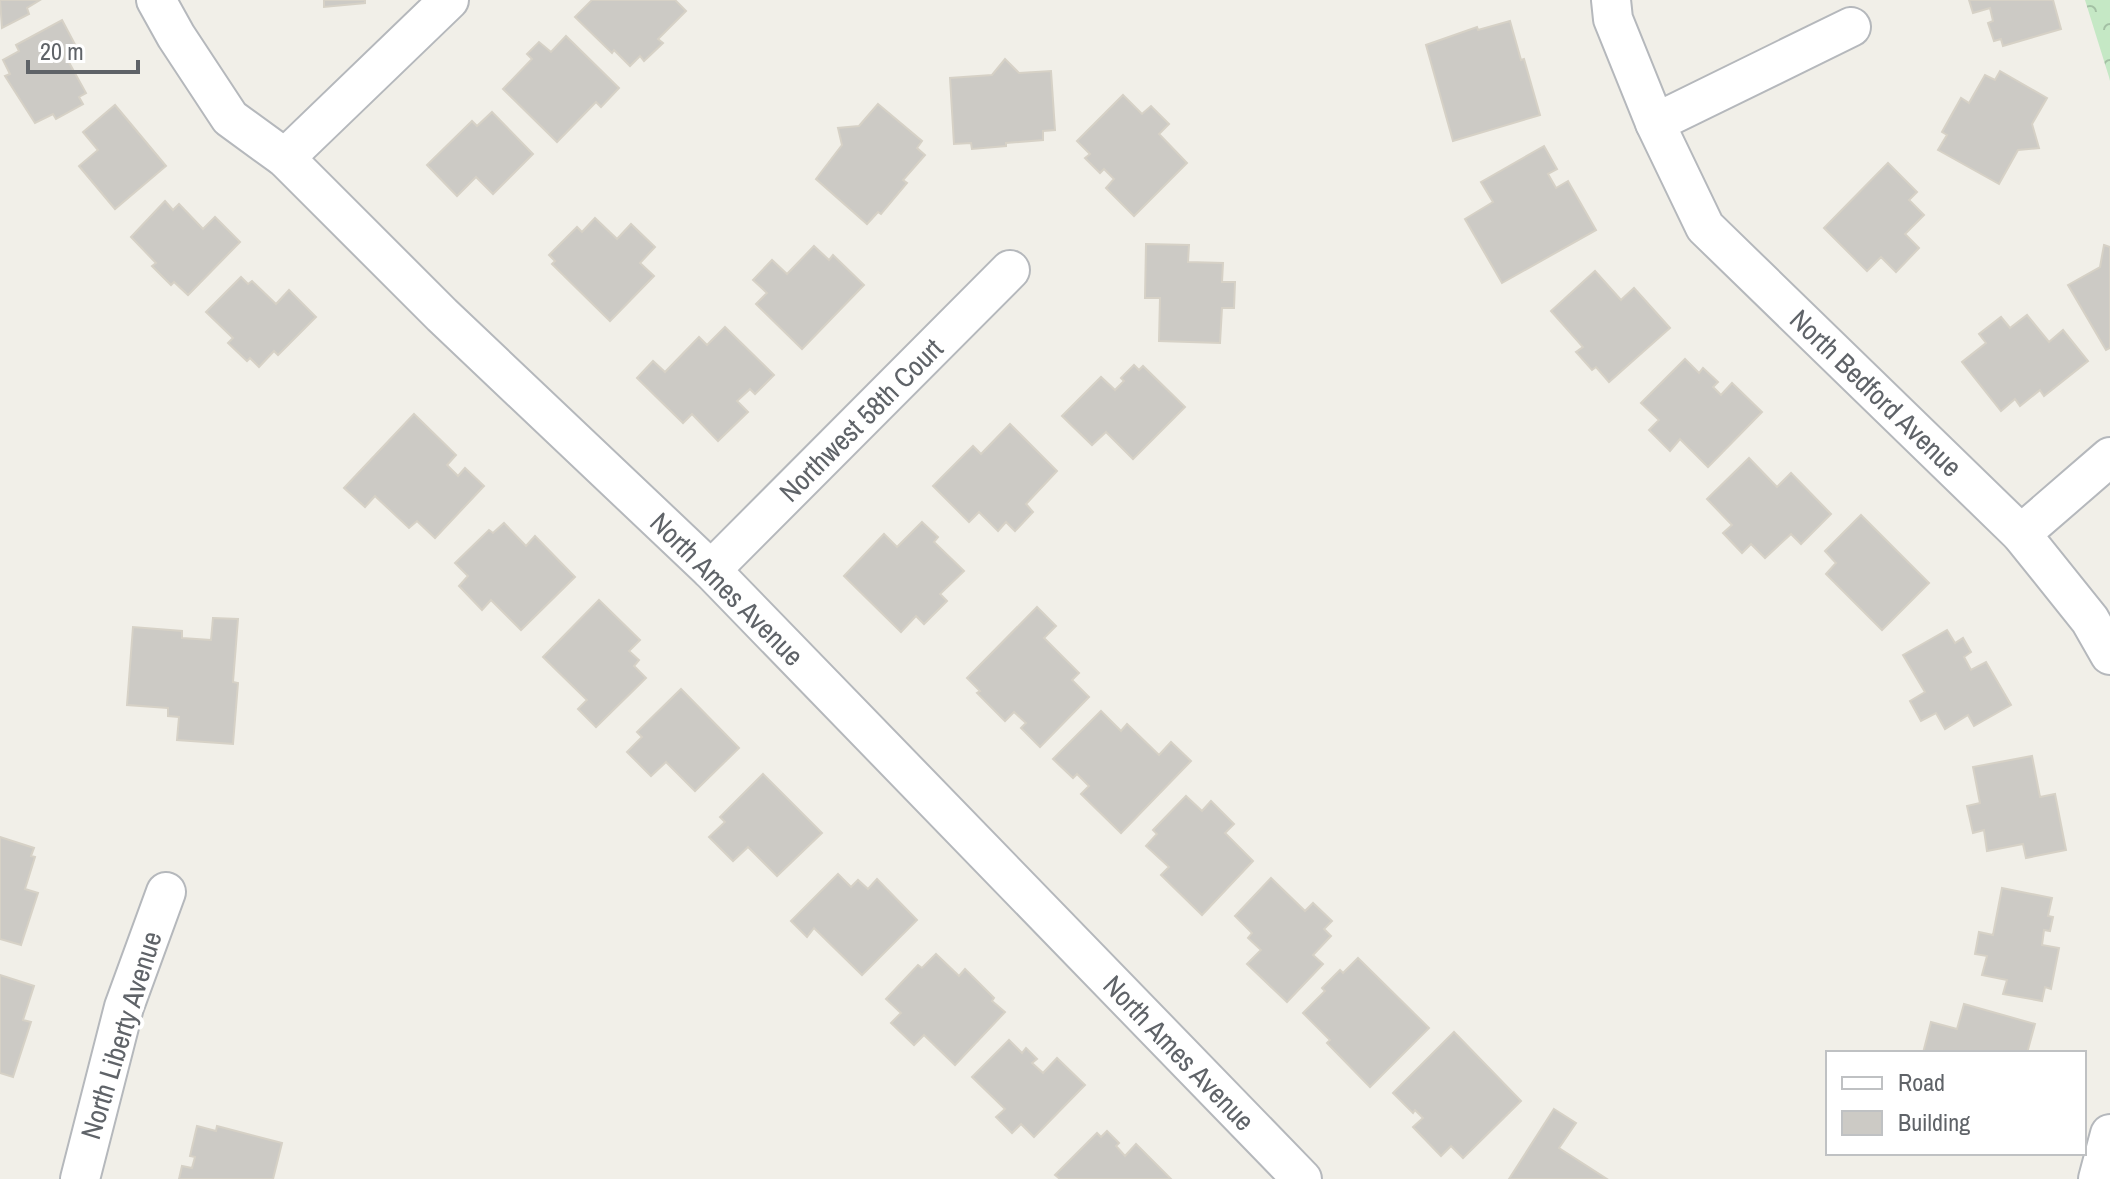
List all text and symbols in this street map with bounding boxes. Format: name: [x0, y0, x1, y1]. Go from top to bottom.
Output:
scale bar: [28, 24, 138, 74]
text: 20 m: [40, 35, 84, 67]
street label: North Bedford Avenue: [1782, 301, 1970, 485]
street label: Northwest 58th Court: [771, 330, 951, 510]
street label: North Ames Avenue: [642, 504, 812, 674]
street label: North Liberty Avenue: [71, 926, 171, 1144]
street label: North Ames Avenue: [1095, 967, 1263, 1139]
legend: [1826, 1051, 2086, 1155]
text: Road: [1898, 1066, 1945, 1098]
text: Building: [1898, 1106, 1970, 1138]

